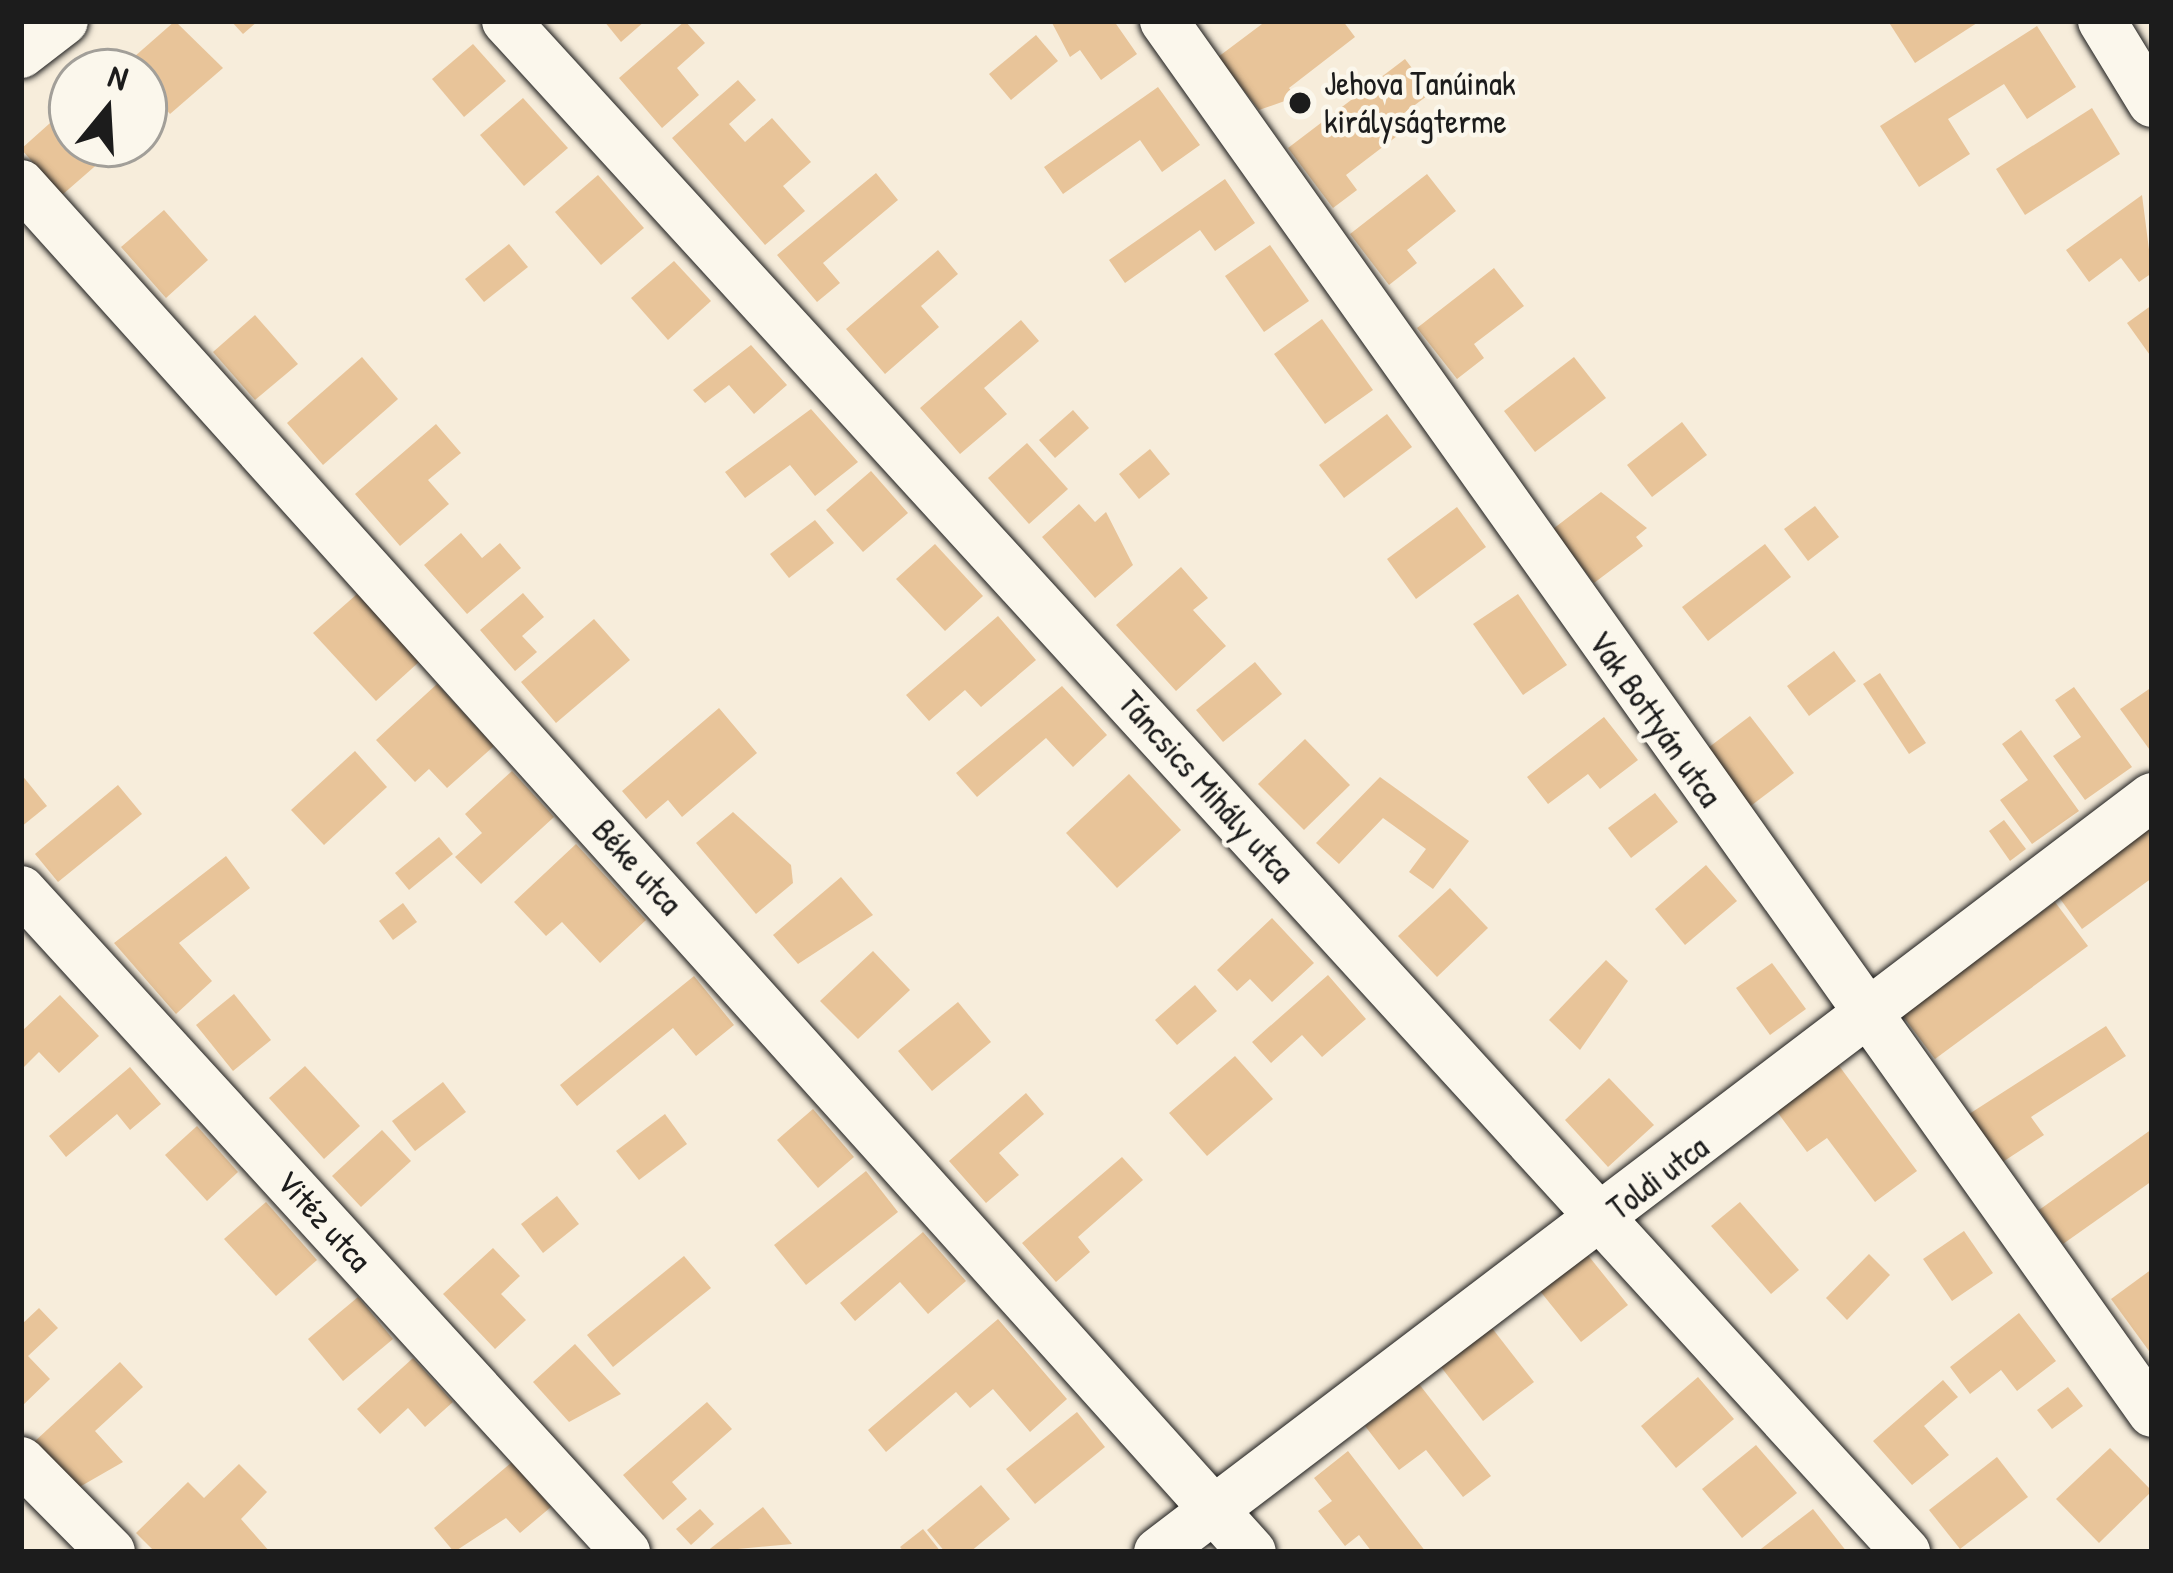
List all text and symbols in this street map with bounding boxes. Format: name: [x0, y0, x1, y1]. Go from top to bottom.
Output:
north arrow: [48, 48, 168, 168]
text: N: [103, 53, 133, 100]
place label: Jehova Tanúinak királyságterme: [1324, 64, 1516, 142]
marker: Jehova Tanúinak királyságterme: [1287, 90, 1313, 116]
street label: Vak Bottyán utca: [1580, 624, 1730, 814]
street label: Táncsics Mihály utca: [1110, 683, 1302, 891]
street label: Béke utca: [584, 811, 690, 923]
street label: Toldi utca: [1600, 1127, 1716, 1229]
street label: Vitéz utca: [268, 1162, 380, 1280]

